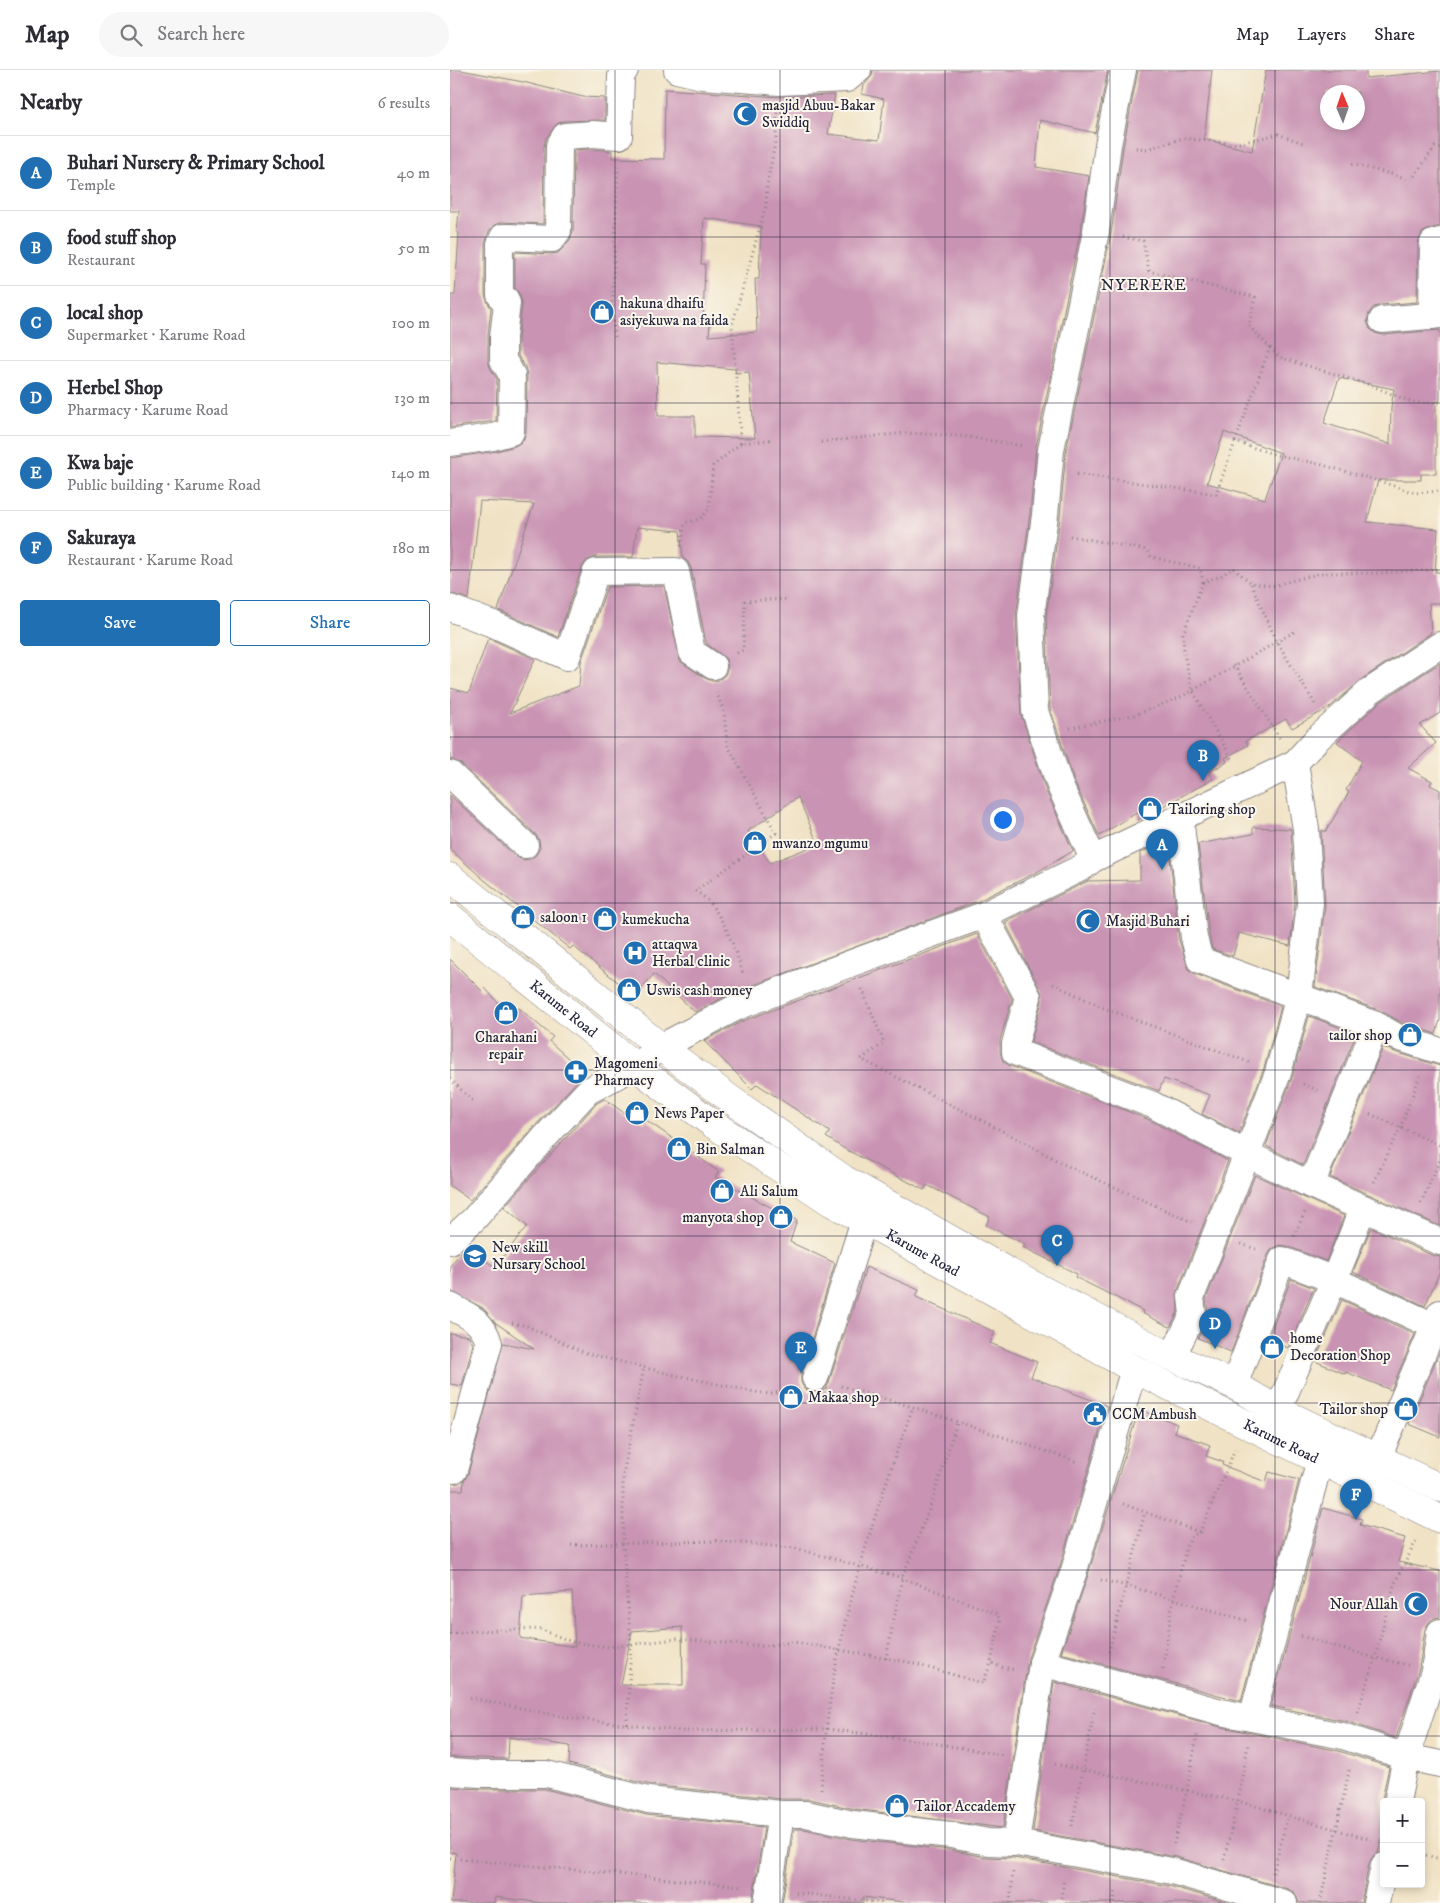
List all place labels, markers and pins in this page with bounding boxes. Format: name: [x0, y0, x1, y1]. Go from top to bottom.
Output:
place label: masjid Abuu-Bakar Swiddiq: [762, 96, 876, 132]
mosque icon: masjid Abuu-Bakar Swiddiq: [732, 101, 758, 127]
place label: hakuna dhaifu asiyekuwa na faida: [620, 294, 729, 330]
shop icon: hakuna dhaifu asiyekuwa na faida: [589, 299, 615, 325]
pin: B: [1187, 740, 1219, 781]
shop icon: Tailoring shop: [1137, 796, 1163, 822]
place label: Tailoring shop: [1168, 800, 1256, 819]
pin: A: [1146, 829, 1178, 870]
shop icon: mwanzo mgumu: [742, 830, 768, 856]
place label: mwanzo mgumu: [772, 834, 868, 853]
shop icon: saloon 1: [510, 904, 536, 930]
shop icon: kumekucha: [592, 906, 618, 932]
place label: saloon 1: [540, 908, 587, 927]
mosque icon: Masjid Buhari: [1075, 908, 1101, 934]
place label: kumekucha: [622, 910, 690, 929]
place label: Masjid Buhari: [1106, 912, 1190, 931]
place label: attaqwa Herbal clinic: [652, 935, 731, 971]
hospital icon: attaqwa Herbal clinic: [622, 940, 648, 966]
shop icon: Uswis cash money: [616, 977, 642, 1003]
place label: Uswis cash money: [646, 981, 753, 1000]
shop icon: Charahani repair: [493, 1000, 519, 1026]
shop icon: tailor shop: [1397, 1022, 1423, 1048]
place label: tailor shop: [1329, 1026, 1392, 1045]
place label: Charahani repair: [475, 1028, 537, 1064]
place label: Magomeni Pharmacy: [594, 1054, 658, 1090]
pharmacy icon: Magomeni Pharmacy: [563, 1059, 589, 1085]
shop icon: News Paper: [624, 1100, 650, 1126]
place label: News Paper: [654, 1104, 725, 1123]
shop icon: Bin Salman: [666, 1136, 692, 1162]
place label: Bin Salman: [696, 1140, 765, 1159]
shop icon: Ali Salum: [709, 1178, 735, 1204]
place label: Ali Salum: [740, 1182, 798, 1201]
shop icon: manyota shop: [768, 1204, 794, 1230]
place label: manyota shop: [682, 1208, 764, 1227]
pin: C: [1041, 1225, 1073, 1266]
place label: New skill Nursary School: [492, 1238, 586, 1274]
school or university icon: New skill Nursary School: [462, 1243, 488, 1269]
pin: D: [1199, 1308, 1231, 1349]
place label: home Decoration Shop: [1290, 1329, 1391, 1365]
pin: E: [785, 1332, 817, 1373]
shop icon: home Decoration Shop: [1259, 1334, 1285, 1360]
shop icon: Makaa shop: [778, 1384, 804, 1410]
place label: Makaa shop: [808, 1388, 880, 1407]
shop icon: Tailor shop: [1393, 1396, 1419, 1422]
place label: Tailor shop: [1320, 1400, 1388, 1419]
public building icon: CCM Ambush: [1082, 1401, 1108, 1427]
place label: CCM Ambush: [1112, 1405, 1197, 1424]
pin: F: [1340, 1479, 1372, 1520]
mosque icon: Nour Allah: [1403, 1591, 1429, 1617]
place label: Nour Allah: [1330, 1595, 1398, 1614]
shop icon: Tailor Accademy: [884, 1793, 910, 1819]
place label: Tailor Accademy: [914, 1797, 1016, 1816]

